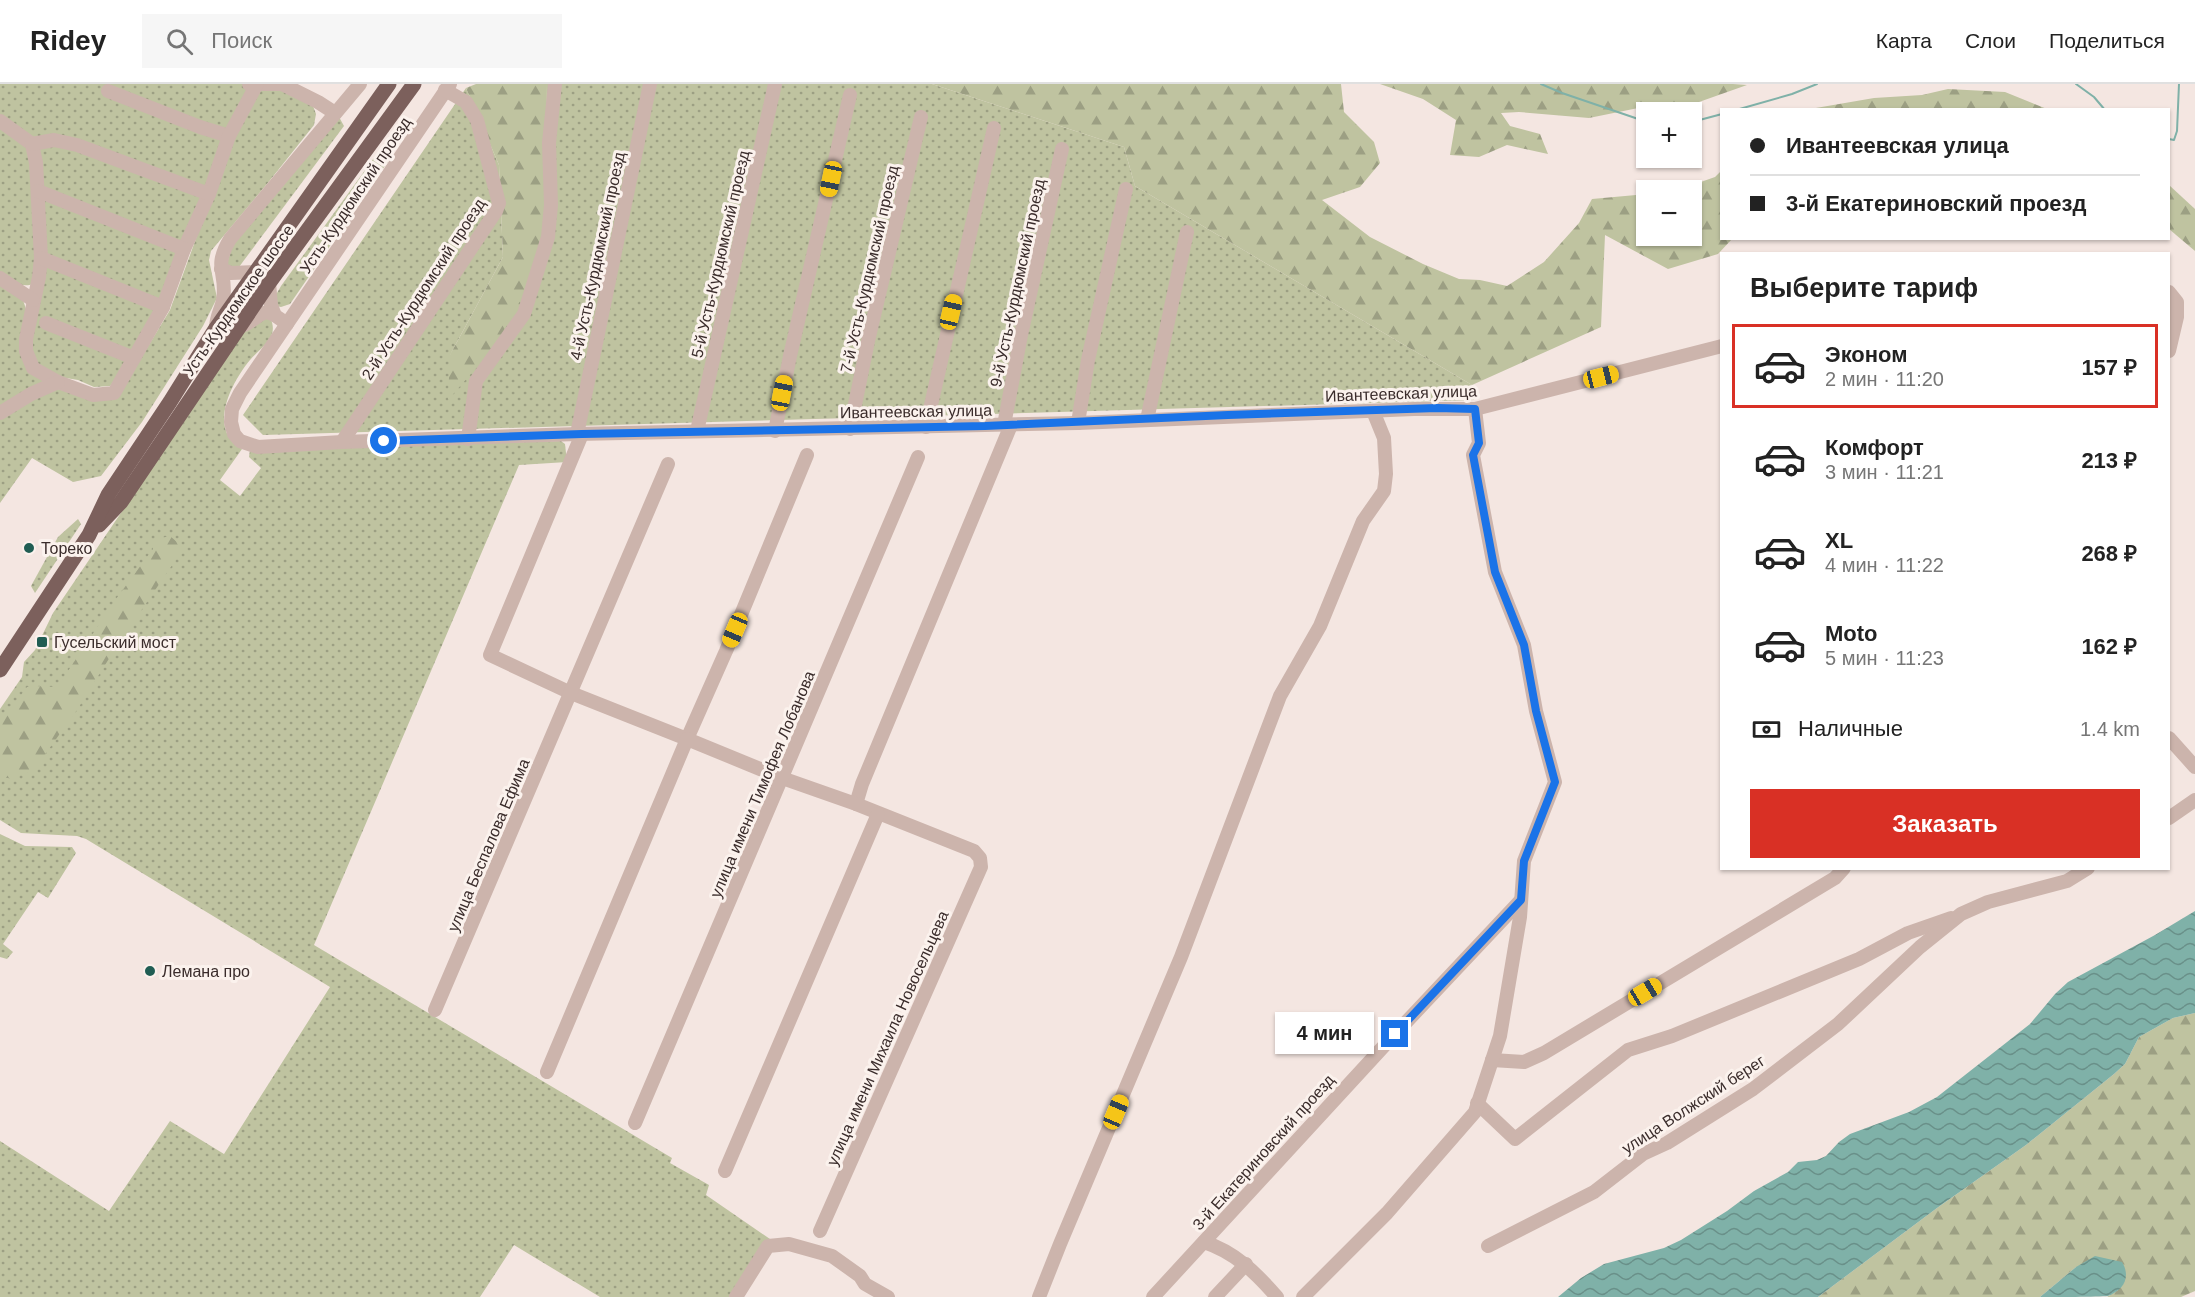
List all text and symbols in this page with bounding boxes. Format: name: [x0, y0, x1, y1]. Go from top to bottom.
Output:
search box: [142, 14, 562, 68]
text: Ridey: [30, 25, 106, 56]
icon: search: [163, 25, 196, 58]
text: Поиск: [211, 28, 272, 53]
text: Карта: [1876, 29, 1932, 52]
text: Слои: [1965, 29, 2016, 52]
text: Поделиться: [2049, 29, 2165, 52]
map controls: [1636, 102, 1702, 246]
button: +: [1636, 102, 1702, 168]
street label: Усть-Курдюмский проезд: [297, 113, 414, 277]
text: Ивантеевская улица: [1786, 133, 2009, 158]
street label: 5-й Усть-Курдюмский проезд: [688, 148, 753, 359]
street label: 4-й Усть-Курдюмский проезд: [567, 150, 628, 362]
car: [818, 160, 844, 198]
street label: 7-й Усть-Курдюмский проезд: [837, 163, 902, 374]
street label: 9-й Усть-Курдюмский проезд: [987, 177, 1048, 389]
button: −: [1636, 180, 1702, 246]
text: 3-й Екатериновский проезд: [1786, 191, 2087, 216]
street label: 2-й Усть-Курдюмский проезд: [359, 195, 489, 383]
street label: Усть-Курдюмское шоссе: [180, 222, 297, 379]
text: Выберите тариф: [1750, 273, 1978, 303]
car: [938, 292, 964, 332]
icon: car: [1753, 339, 1807, 393]
text: Эконом: [1825, 342, 1908, 367]
text: 157 ₽: [2081, 355, 2137, 380]
car: [1581, 364, 1621, 390]
text: 2 мин · 11:20: [1825, 368, 1944, 390]
car: [770, 374, 794, 412]
street label: Ивантеевская улица: [1325, 382, 1477, 405]
street label: Ивантеевская улица: [840, 402, 992, 421]
route start: [370, 427, 397, 454]
icon: car: [1753, 432, 1807, 486]
text: Комфорт: [1825, 435, 1924, 460]
text: 213 ₽: [2081, 448, 2137, 473]
text: 3 мин · 11:21: [1825, 461, 1944, 483]
icon: car: [1753, 525, 1807, 579]
text: XL: [1825, 528, 1853, 553]
place label: Тореко: [41, 540, 92, 557]
marker: Тореко: [22, 541, 36, 555]
text: 268 ₽: [2081, 541, 2137, 566]
text: 4 мин · 11:22: [1825, 554, 1944, 576]
car: [720, 610, 750, 650]
icon: car: [1753, 618, 1807, 672]
text: Moto: [1825, 621, 1878, 646]
place label: Гусельский мост: [54, 634, 177, 651]
text: 162 ₽: [2081, 634, 2137, 659]
marker: Гусельский мост: [35, 635, 49, 649]
text: 5 мин · 11:23: [1825, 647, 1944, 669]
street label: улица имени Тимофея Лобанова: [707, 668, 818, 900]
icon: cash: [1750, 713, 1783, 746]
text: Наличные: [1798, 716, 1903, 741]
text: 1.4 km: [2080, 718, 2140, 740]
street label: улица Беспалова Ефима: [444, 756, 533, 934]
button: Заказать: [1750, 789, 2140, 858]
street label: улица имени Михаила Новосельцева: [823, 908, 952, 1168]
place label: Лемана про: [162, 963, 250, 980]
marker: Лемана про: [143, 964, 157, 978]
car: [1625, 975, 1665, 1009]
callout: 4 мин: [1275, 1013, 1374, 1055]
route end: [1381, 1020, 1408, 1047]
text: 4 мин: [1297, 1022, 1352, 1044]
street label: улица Волжский берег: [1619, 1052, 1768, 1157]
street label: 3-й Екатериновский проезд: [1189, 1071, 1338, 1233]
car: [1101, 1092, 1131, 1132]

